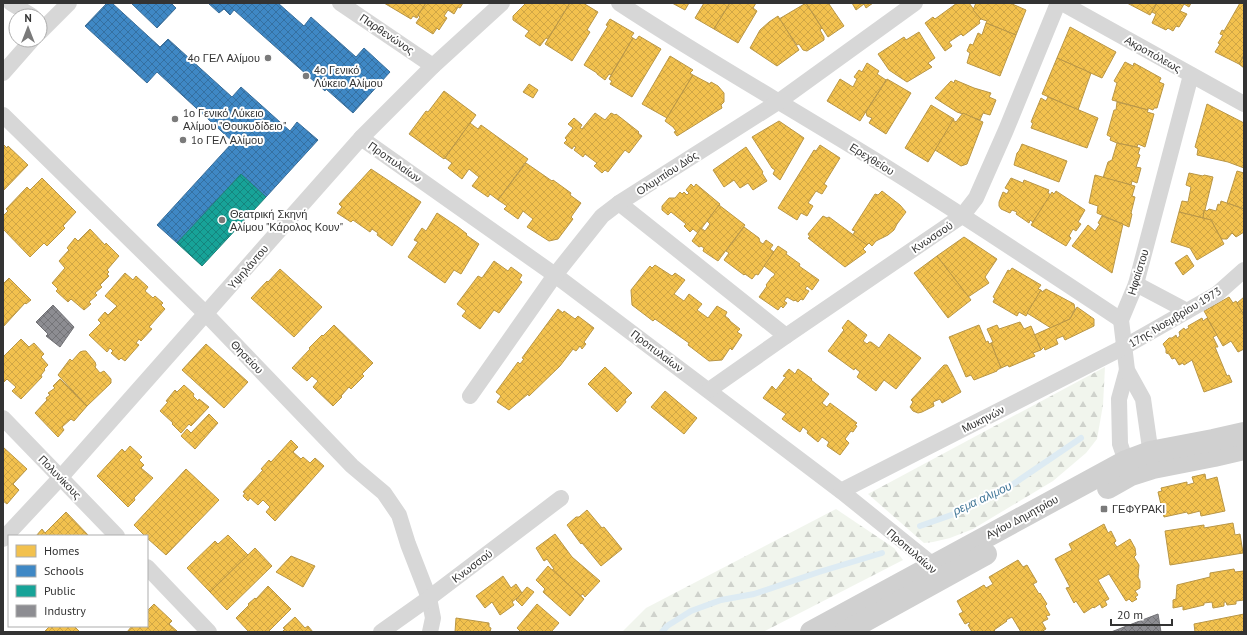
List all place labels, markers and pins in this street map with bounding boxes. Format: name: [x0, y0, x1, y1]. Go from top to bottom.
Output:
place label: 4ο ΓΕΛ Αλίμου: [188, 51, 260, 65]
marker: 4ο ΓΕΛ Αλίμου: [263, 53, 273, 63]
place label: 4ο Γενικό Λύκειο Αλίμου: [314, 63, 383, 90]
marker: 4ο Γενικό Λύκειο Αλίμου: [301, 71, 311, 81]
place label: 1ο Γενικό Λύκειο Αλίμου "Θουκυδίδειο": [183, 106, 287, 133]
marker: 1ο Γενικό Λύκειο Αλίμου "Θουκυδίδειο": [170, 114, 180, 124]
place label: 1ο ΓΕΛ Αλίμου: [191, 133, 263, 147]
marker: 1ο ΓΕΛ Αλίμου: [178, 135, 188, 145]
place label: Θεατρική Σκηνή Αλίμου "Κάρολος Κουν": [230, 207, 344, 234]
marker: Θεατρική Σκηνή Αλίμου "Κάρολος Κουν": [217, 215, 227, 225]
place label: ΓΕΦΥΡΑΚΙ: [1112, 502, 1165, 516]
marker: ΓΕΦΥΡΑΚΙ: [1099, 504, 1109, 514]

